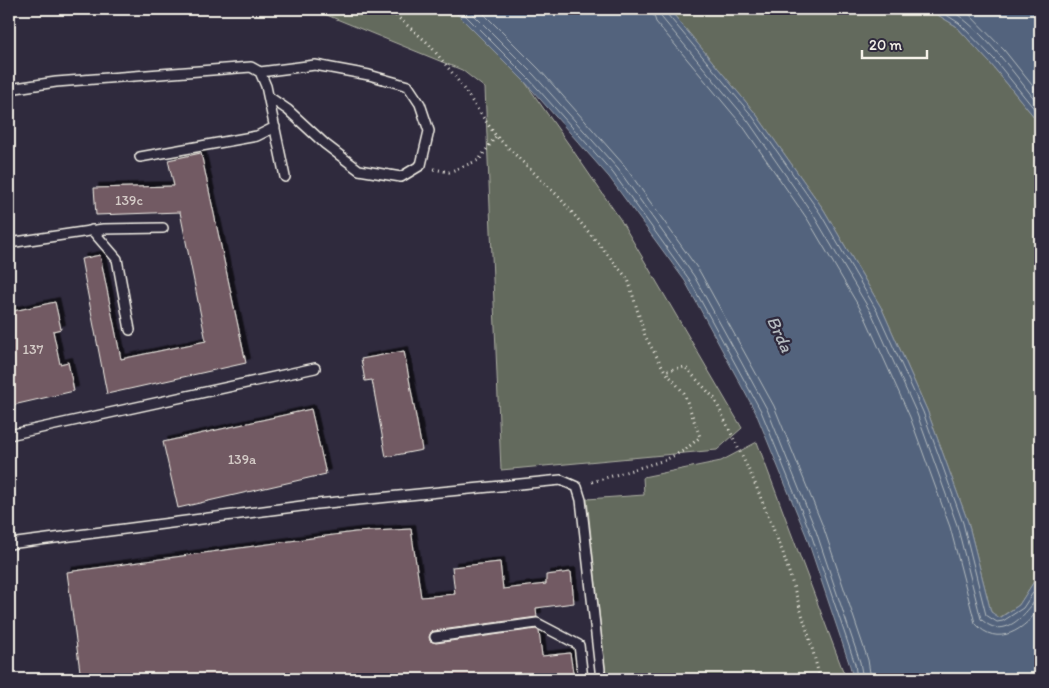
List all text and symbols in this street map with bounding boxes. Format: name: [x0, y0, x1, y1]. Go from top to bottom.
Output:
scale bar: [862, 28, 926, 60]
text: 20 m: [869, 36, 903, 54]
house number: 139c: [115, 192, 143, 209]
water label: Brda: [762, 312, 798, 356]
house number: 137: [22, 341, 44, 358]
house number: 139a: [228, 451, 257, 468]

